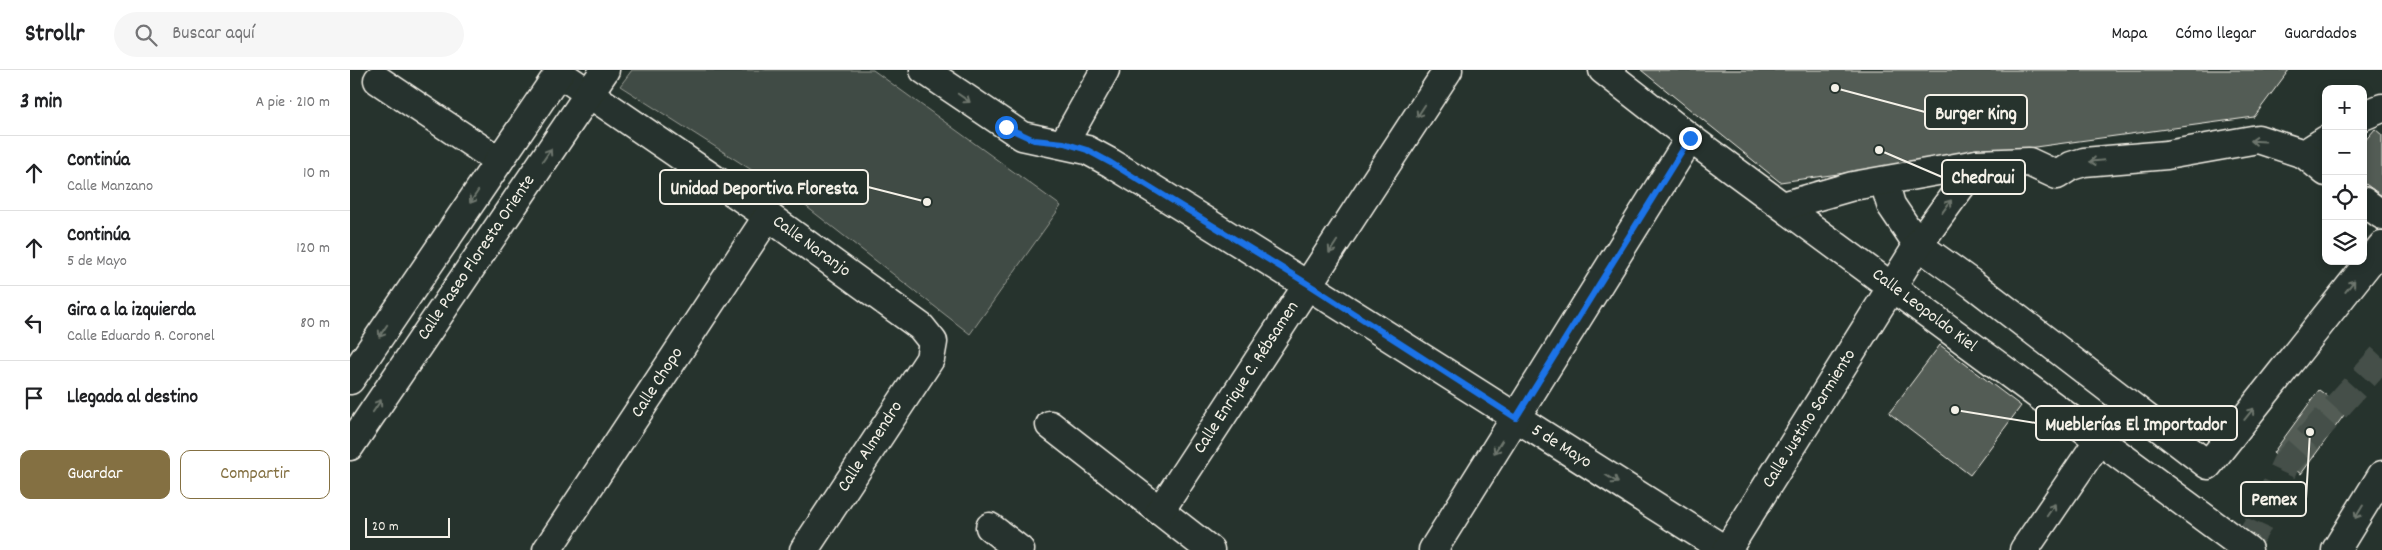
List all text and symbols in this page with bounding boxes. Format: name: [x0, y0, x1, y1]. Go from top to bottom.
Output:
search box: [114, 12, 464, 57]
text: Strollr: [25, 18, 84, 52]
icon: search: [132, 21, 160, 49]
text: Buscar aquí: [172, 21, 255, 48]
text: Mapa: [2111, 22, 2147, 47]
text: Cómo llegar: [2175, 22, 2256, 47]
text: Guardados: [2284, 22, 2357, 47]
map controls: [2322, 85, 2367, 265]
button: +: [2322, 85, 2367, 130]
text: 3 min: [20, 88, 62, 118]
text: A pie · 210 m: [255, 91, 330, 114]
one-way arrow: [957, 93, 971, 103]
callout: Burger King: [1925, 95, 2027, 129]
text: Burger King: [1935, 102, 2017, 129]
one-way arrow: [1416, 104, 1427, 118]
route start: [995, 116, 1018, 139]
route end: [1679, 127, 1702, 150]
button: −: [2322, 130, 2367, 175]
one-way arrow: [2250, 137, 2266, 146]
text: Continúa: [67, 148, 130, 175]
one-way arrow: [542, 148, 552, 162]
one-way arrow: [2089, 156, 2105, 166]
icon: ahead: [20, 159, 48, 187]
callout: Chedraui: [1942, 160, 2025, 194]
text: 10 m: [303, 162, 330, 185]
text: Chedraui: [1952, 166, 2015, 193]
street label: Calle Paseo Floresta Oriente: [412, 170, 542, 346]
callout: Unidad Deportiva Floresta: [660, 170, 868, 204]
text: Calle Manzano: [67, 175, 153, 198]
button: locate: [2322, 175, 2367, 220]
text: Unidad Deportiva Floresta: [670, 177, 859, 204]
one-way arrow: [469, 190, 480, 204]
one-way arrow: [1942, 199, 1952, 213]
street label: Calle Naranjo: [767, 210, 855, 284]
button: layers: [2322, 220, 2367, 265]
text: Continúa: [67, 223, 130, 250]
icon: ahead: [20, 234, 48, 262]
text: 120 m: [296, 237, 330, 260]
one-way arrow: [1327, 240, 1338, 254]
text: 5 de Mayo: [67, 250, 127, 273]
street label: Calle Leopoldo Kiel: [1866, 263, 1982, 359]
one-way arrow: [2345, 280, 2356, 293]
street label: Calle Enrique C. Rébsamen: [1188, 297, 1306, 459]
text: Gira a la izquierda: [67, 298, 195, 325]
icon: left: [20, 309, 48, 337]
text: 80 m: [300, 312, 330, 335]
one-way arrow: [378, 324, 388, 338]
text: Calle Eduardo R. Coronel: [67, 325, 215, 348]
street label: Calle Chopo: [626, 343, 690, 423]
street label: Calle Justino Sarmiento: [1757, 345, 1863, 493]
icon: arrive: [20, 384, 48, 412]
text: Llegada al destino: [67, 385, 198, 412]
street label: Calle Almendro: [832, 397, 910, 497]
one-way arrow: [372, 399, 382, 413]
callout: Mueblerías El Importador: [2036, 406, 2237, 440]
one-way arrow: [2244, 408, 2255, 421]
text: Mueblerías El Importador: [2045, 413, 2228, 440]
street label: 5 de Mayo: [1526, 419, 1596, 475]
one-way arrow: [1492, 439, 1502, 453]
button: Guardar: [20, 450, 170, 499]
button: Compartir: [180, 450, 330, 499]
one-way arrow: [1605, 474, 1619, 484]
callout: Pemex: [2241, 482, 2306, 516]
text: Pemex: [2251, 488, 2298, 515]
one-way arrow: [2046, 503, 2056, 517]
one-way arrow: [2354, 505, 2364, 519]
scale bar: [365, 515, 450, 538]
text: 20 m: [372, 517, 399, 537]

